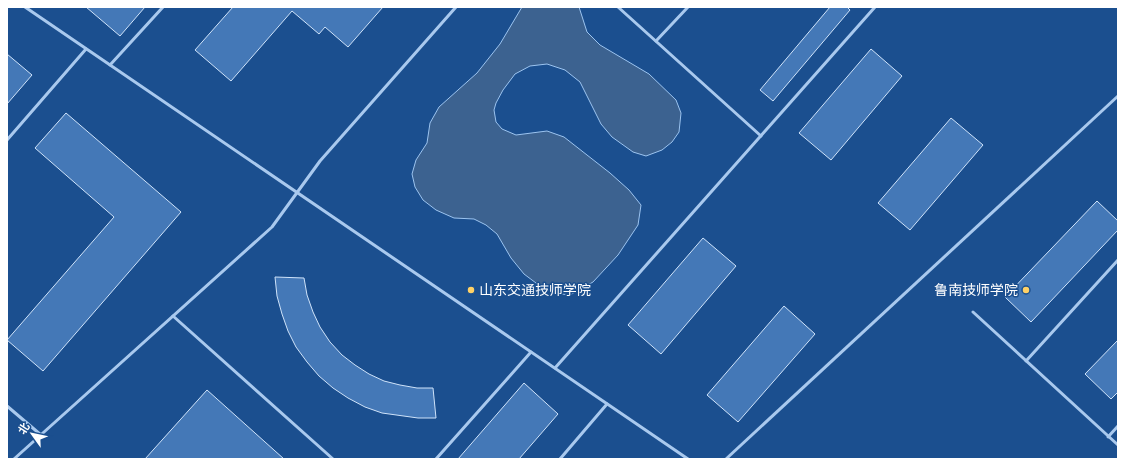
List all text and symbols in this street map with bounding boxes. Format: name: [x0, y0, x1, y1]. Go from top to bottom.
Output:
place label: 山东交通技师学院: [479, 281, 591, 301]
place label: 鲁南技师学院: [934, 281, 1018, 301]
marker: 山东交通技师学院: [466, 285, 476, 295]
marker: 鲁南技师学院: [1021, 285, 1031, 295]
north arrow: [12, 414, 52, 454]
text: 北: [15, 420, 33, 438]

